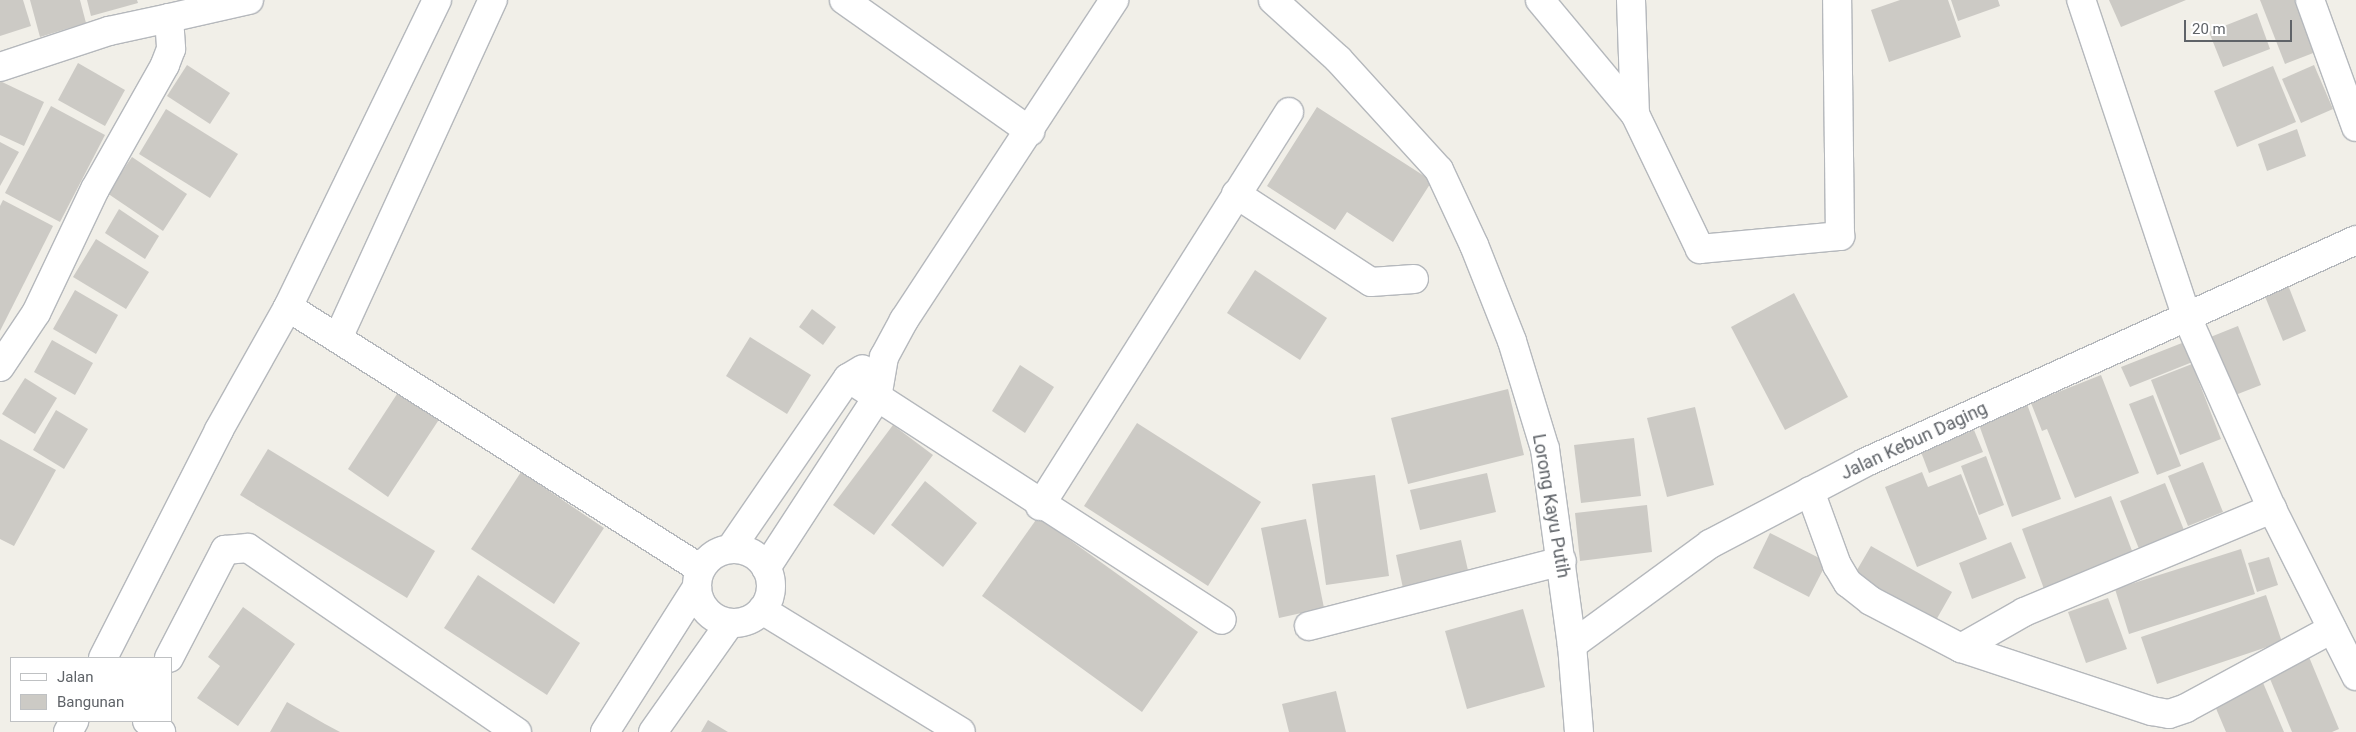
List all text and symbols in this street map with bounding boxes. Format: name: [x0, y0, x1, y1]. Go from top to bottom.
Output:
scale bar: [2186, 10, 2294, 42]
text: 20 m: [2192, 20, 2226, 38]
street label: Jalan Kebun Daging: [1837, 398, 1991, 484]
street label: Lorong Kayu Putih: [1528, 432, 1574, 580]
legend: [10, 657, 172, 722]
text: Jalan: [57, 668, 94, 686]
text: Bangunan: [57, 693, 124, 711]

